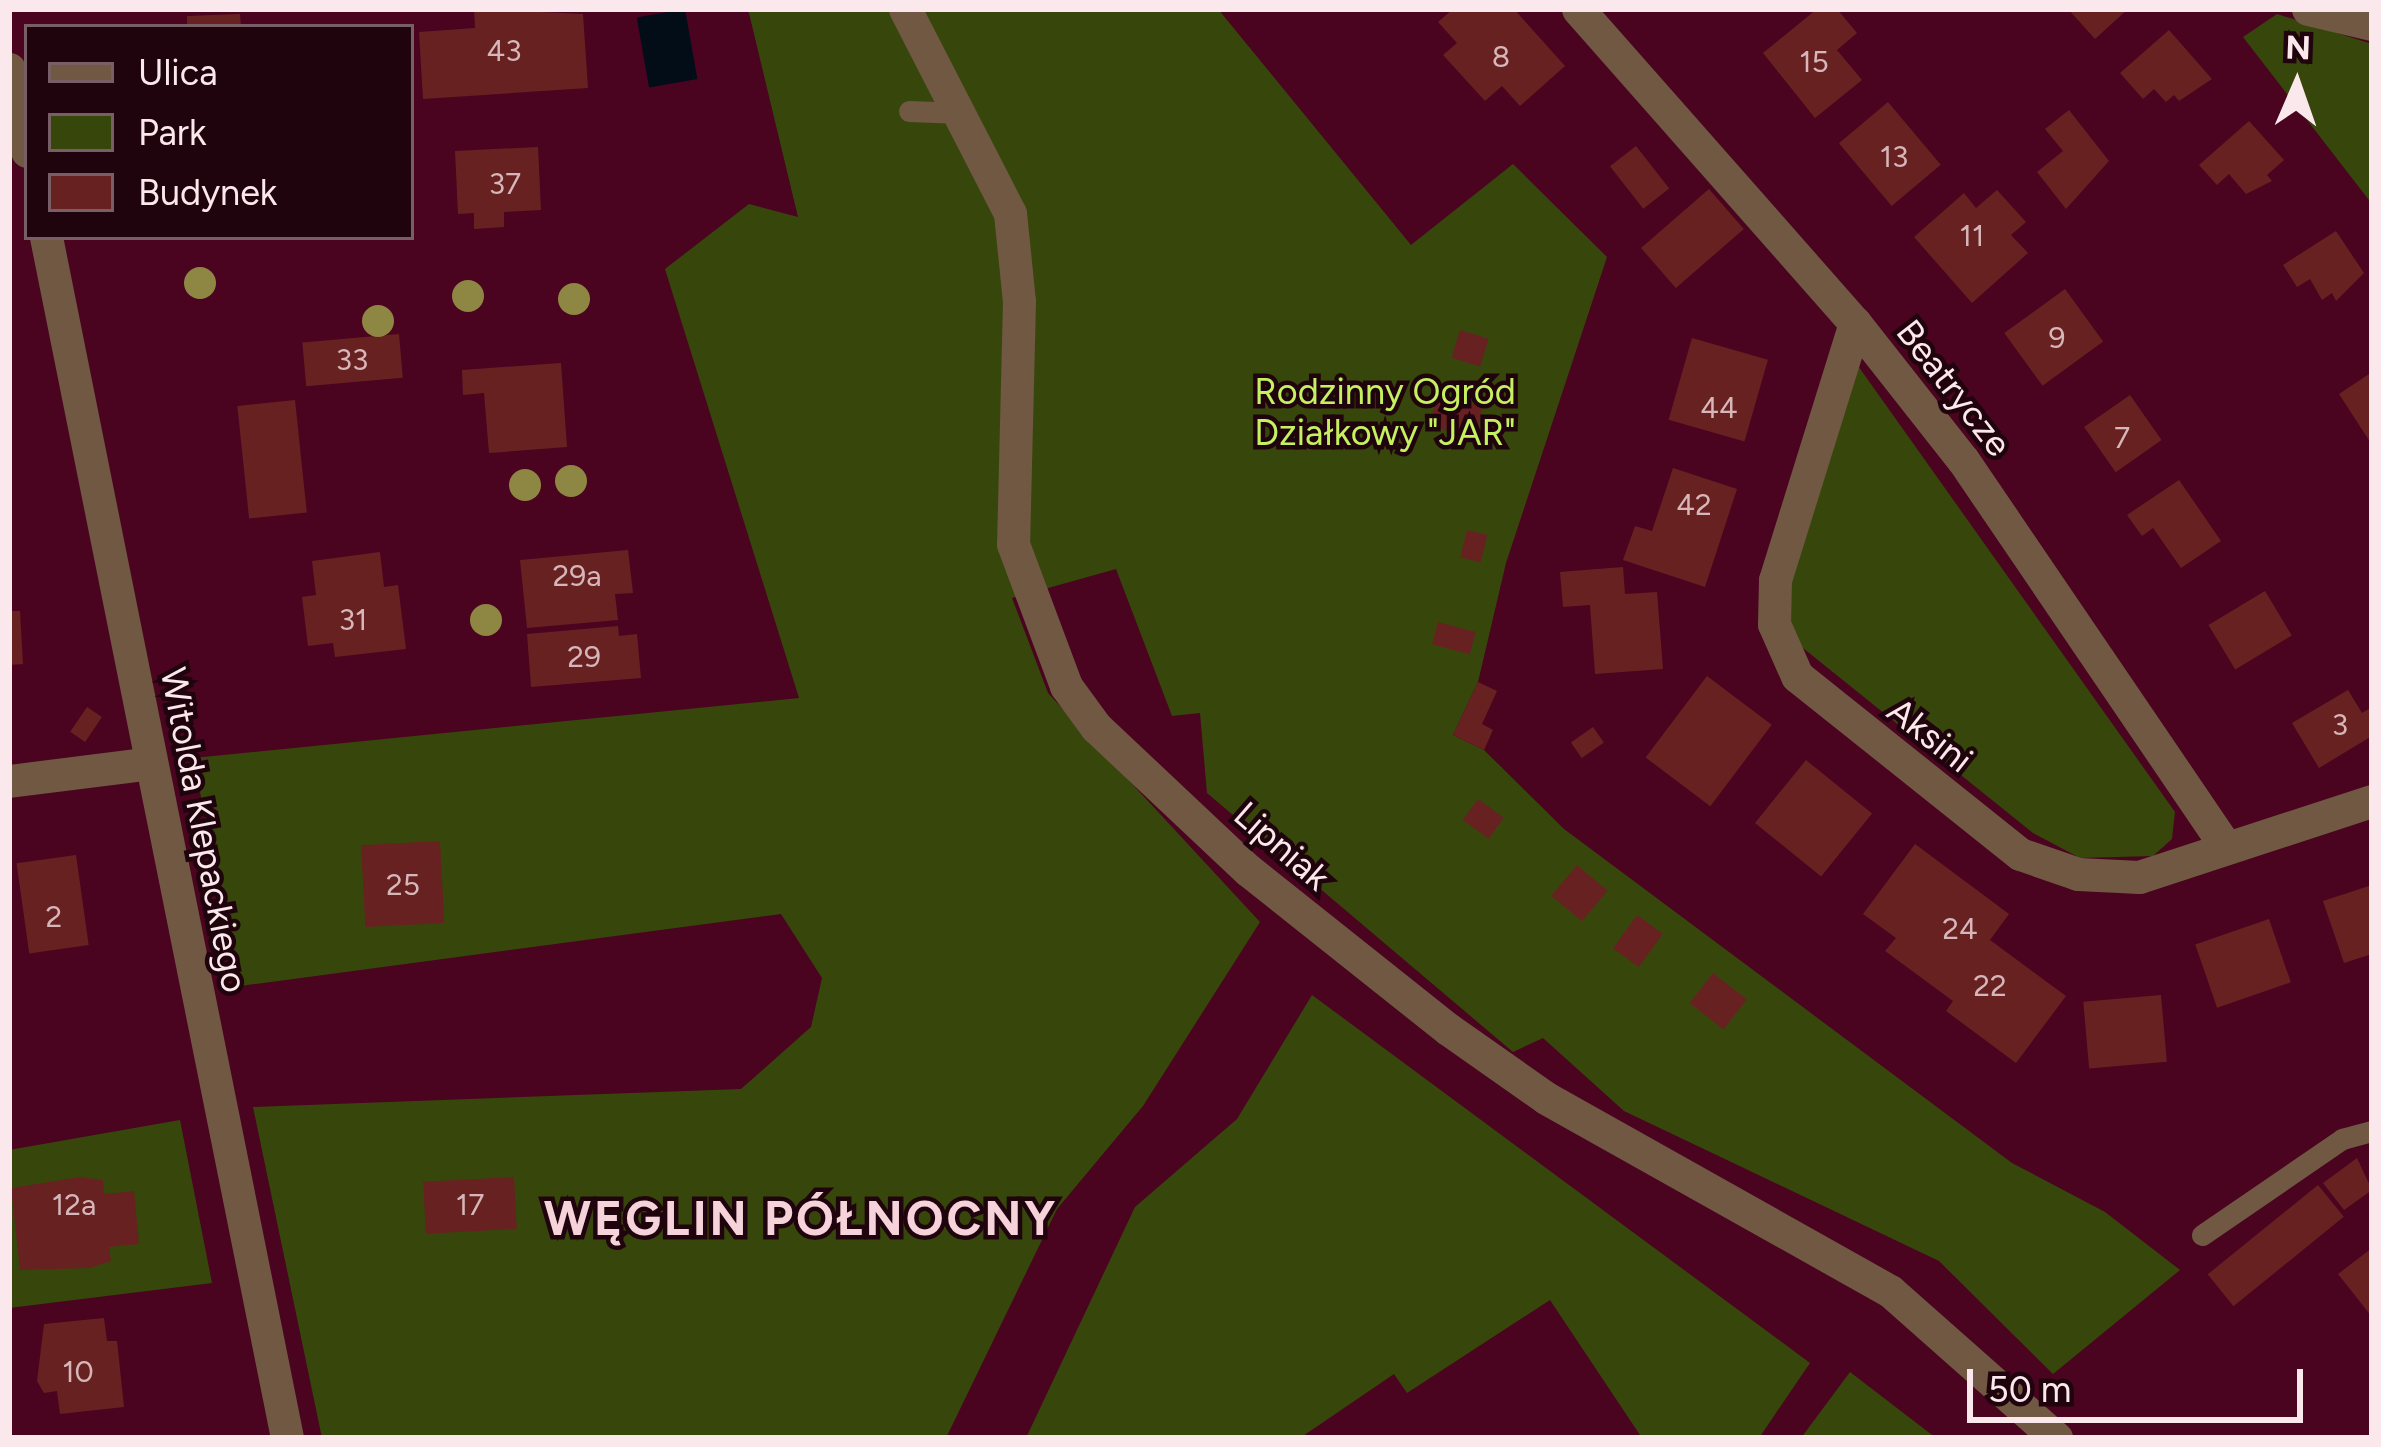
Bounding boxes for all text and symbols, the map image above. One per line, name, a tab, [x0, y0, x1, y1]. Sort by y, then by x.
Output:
legend	[24, 24, 414, 240]
north arrow	[2237, 24, 2357, 144]
text: N	[2285, 28, 2312, 67]
house number: 43	[487, 33, 521, 69]
house number: 8	[1492, 39, 1510, 75]
house number: 15	[1799, 44, 1829, 80]
text: Ulica	[138, 51, 218, 94]
text: Park	[138, 111, 206, 154]
house number: 13	[1880, 139, 1908, 175]
house number: 37	[489, 166, 521, 202]
text: Budynek	[138, 171, 277, 214]
house number: 11	[1960, 218, 1984, 254]
street label: Beatrycze	[1887, 311, 2021, 465]
house number: 9	[2049, 320, 2065, 356]
house number: 33	[336, 342, 368, 378]
park label: Rodzinny Ogród Działkowy "JAR"	[1254, 369, 1516, 454]
house number: 44	[1700, 390, 1738, 426]
house number: 7	[2114, 420, 2130, 456]
house number: 42	[1676, 487, 1712, 523]
house number: 29a	[552, 558, 602, 594]
house number: 31	[339, 602, 367, 638]
house number: 29	[567, 639, 601, 675]
street label: Witolda Klepackiego	[151, 664, 257, 996]
street label: Aksini	[1879, 689, 1981, 781]
house number: 3	[2332, 707, 2348, 743]
street label: Lipniak	[1225, 793, 1339, 899]
house number: 25	[386, 867, 420, 903]
house number: 2	[46, 899, 62, 935]
house number: 24	[1942, 911, 1978, 947]
house number: 22	[1973, 968, 2007, 1004]
house number: 12a	[52, 1187, 96, 1223]
house number: 17	[456, 1187, 484, 1223]
district label: WĘGLIN PÓŁNOCNY	[544, 1190, 1058, 1248]
scale bar	[1973, 1345, 2309, 1419]
house number: 10	[62, 1354, 94, 1390]
text: 50 m	[1988, 1368, 2071, 1411]

